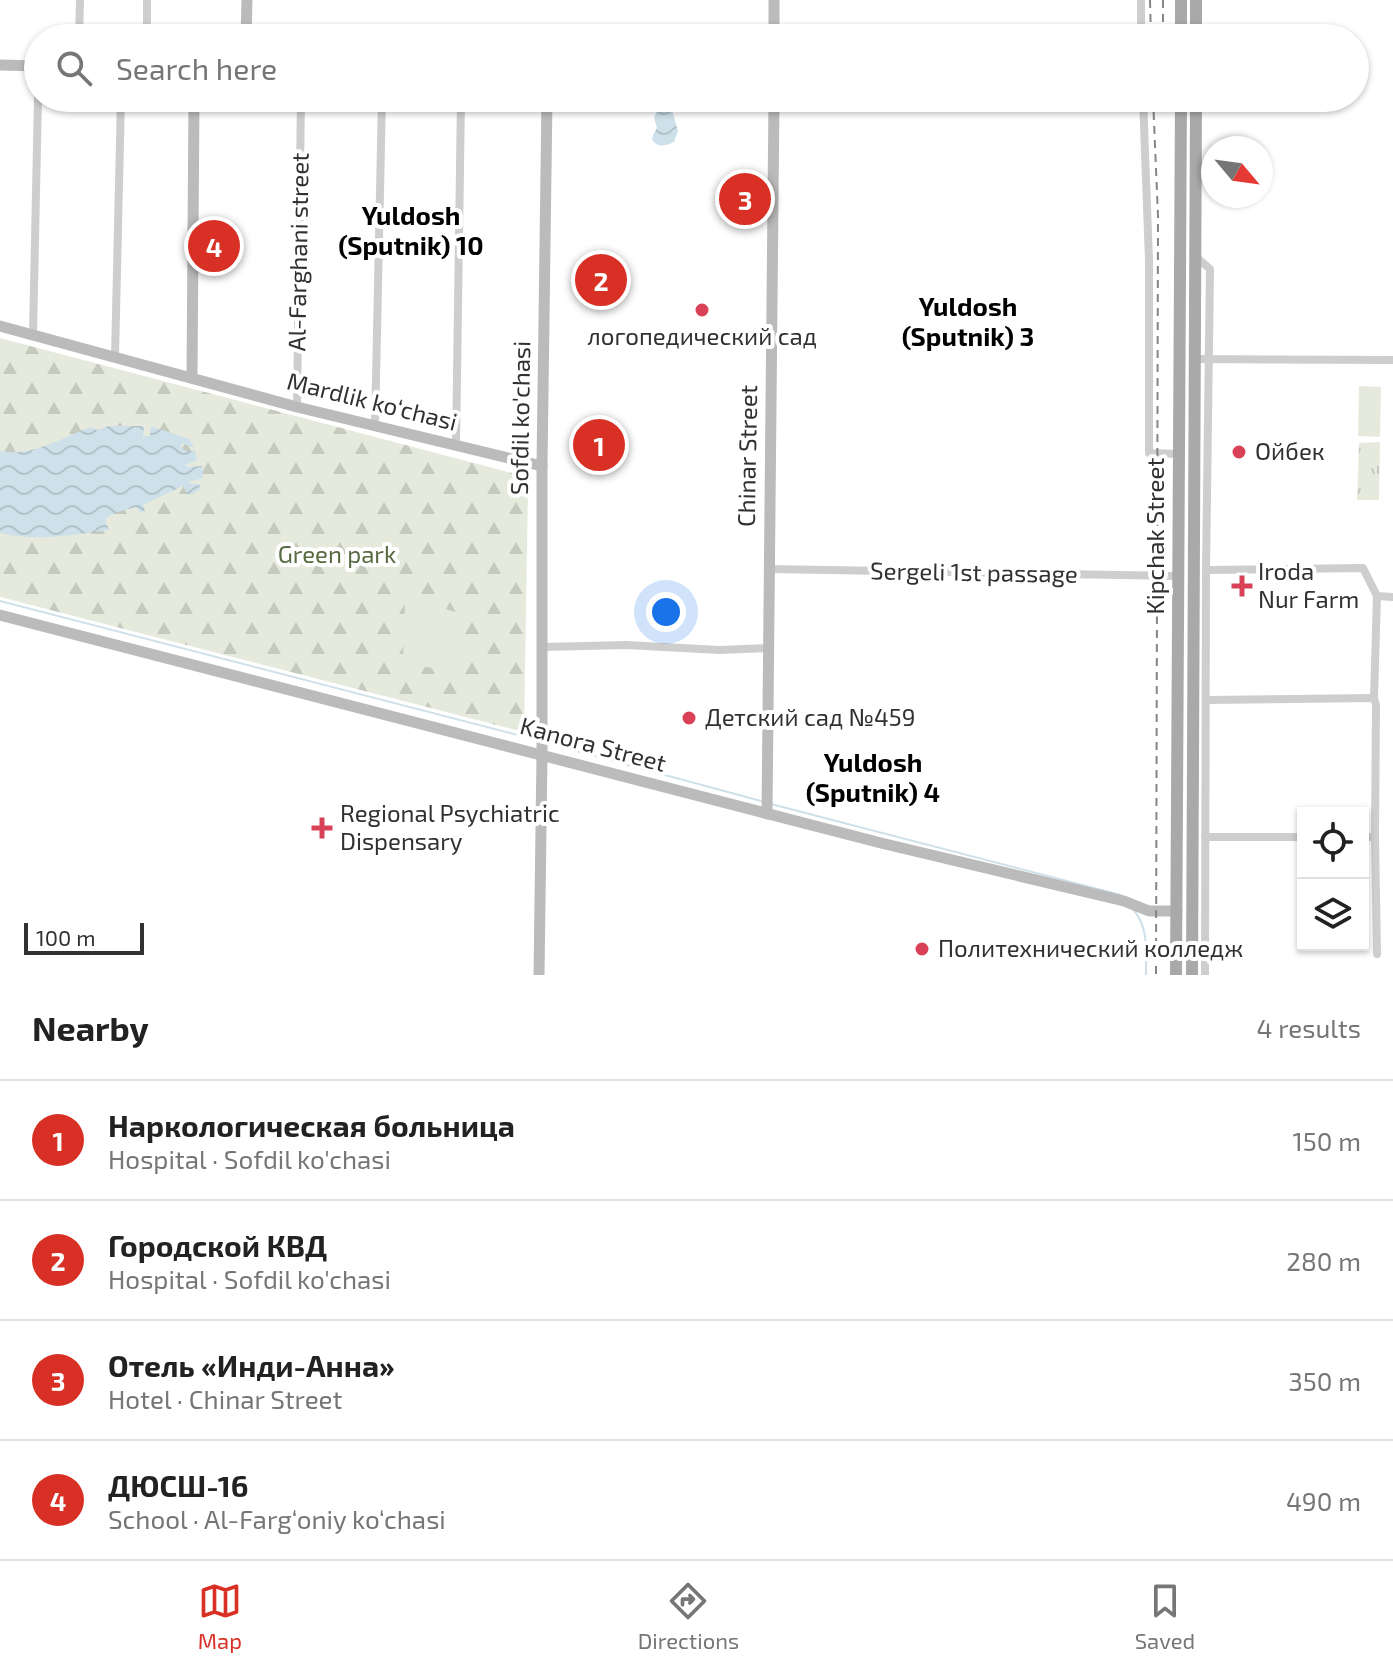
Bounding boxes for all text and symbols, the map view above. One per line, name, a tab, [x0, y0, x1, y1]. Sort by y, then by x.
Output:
search box	[24, 24, 1369, 112]
icon: search	[52, 46, 96, 90]
text: Search here	[116, 50, 277, 86]
north arrow	[1201, 136, 1273, 208]
street label: Al-Farghani street	[281, 152, 314, 352]
pin: 3	[719, 169, 771, 229]
district label: Yuldosh (Sputnik) 10	[338, 199, 484, 260]
pin: 4	[188, 216, 240, 276]
pin: 2	[575, 250, 627, 310]
district label: Yuldosh (Sputnik) 3	[902, 290, 1034, 351]
marker: логопедический сад	[693, 301, 711, 319]
place label: логопедический сад	[587, 321, 817, 350]
street label: Sofdil ko'chasi	[504, 341, 535, 495]
street label: Mardlik ko‘chasi	[284, 365, 460, 436]
street label: Chinar Street	[731, 385, 762, 527]
pin: 1	[573, 415, 625, 475]
place label: Ойбек	[1255, 436, 1325, 465]
marker: Ойбек	[1230, 443, 1248, 461]
street label: Kipchak Street	[1140, 458, 1169, 614]
park label: Green park	[278, 539, 396, 568]
street label: Sergeli 1st passage	[870, 555, 1078, 588]
place label: Iroda Nur Farm	[1258, 556, 1359, 613]
marker: Iroda Nur Farm	[1233, 577, 1251, 595]
your location	[646, 592, 686, 632]
place label: Детский сад №459	[705, 702, 915, 731]
marker: Детский сад №459	[680, 709, 698, 727]
street label: Kanora Street	[517, 710, 669, 777]
district label: Yuldosh (Sputnik) 4	[806, 746, 940, 807]
place label: Regional Psychiatric Dispensary	[340, 798, 560, 855]
map controls	[1297, 807, 1369, 951]
button: locate	[1297, 807, 1369, 879]
marker: Regional Psychiatric Dispensary	[311, 817, 333, 839]
button: layers	[1297, 879, 1369, 951]
scale bar	[24, 919, 144, 955]
text: 100 m	[36, 924, 95, 950]
place label: Политехнический колледж	[938, 933, 1243, 962]
marker: Политехнический колледж	[913, 940, 931, 958]
text: Nearby	[32, 1007, 149, 1048]
text: 4 results	[1256, 1012, 1361, 1043]
text: Наркологическая больница	[108, 1107, 515, 1143]
text: 1	[52, 1125, 64, 1156]
text: 150 m	[1292, 1125, 1361, 1156]
text: Hospital · Sofdil ko'chasi	[108, 1143, 391, 1174]
text: Городской КВД	[108, 1227, 327, 1263]
text: 2	[50, 1245, 66, 1276]
text: 280 m	[1286, 1245, 1361, 1276]
text: Hospital · Sofdil ko'chasi	[108, 1263, 391, 1294]
text: Отель «Инди-Анна»	[108, 1347, 395, 1383]
text: 3	[51, 1365, 65, 1396]
text: 350 m	[1288, 1365, 1361, 1396]
text: Hotel · Chinar Street	[108, 1383, 342, 1414]
text: ДЮСШ-16	[108, 1467, 248, 1503]
text: 4	[50, 1485, 66, 1516]
text: 490 m	[1286, 1485, 1361, 1516]
text: School · Al-Farg‘oniy ko‘chasi	[108, 1503, 446, 1534]
tab: Map	[198, 1579, 242, 1653]
tab: Directions	[638, 1579, 739, 1653]
tab: Saved	[1135, 1579, 1195, 1653]

